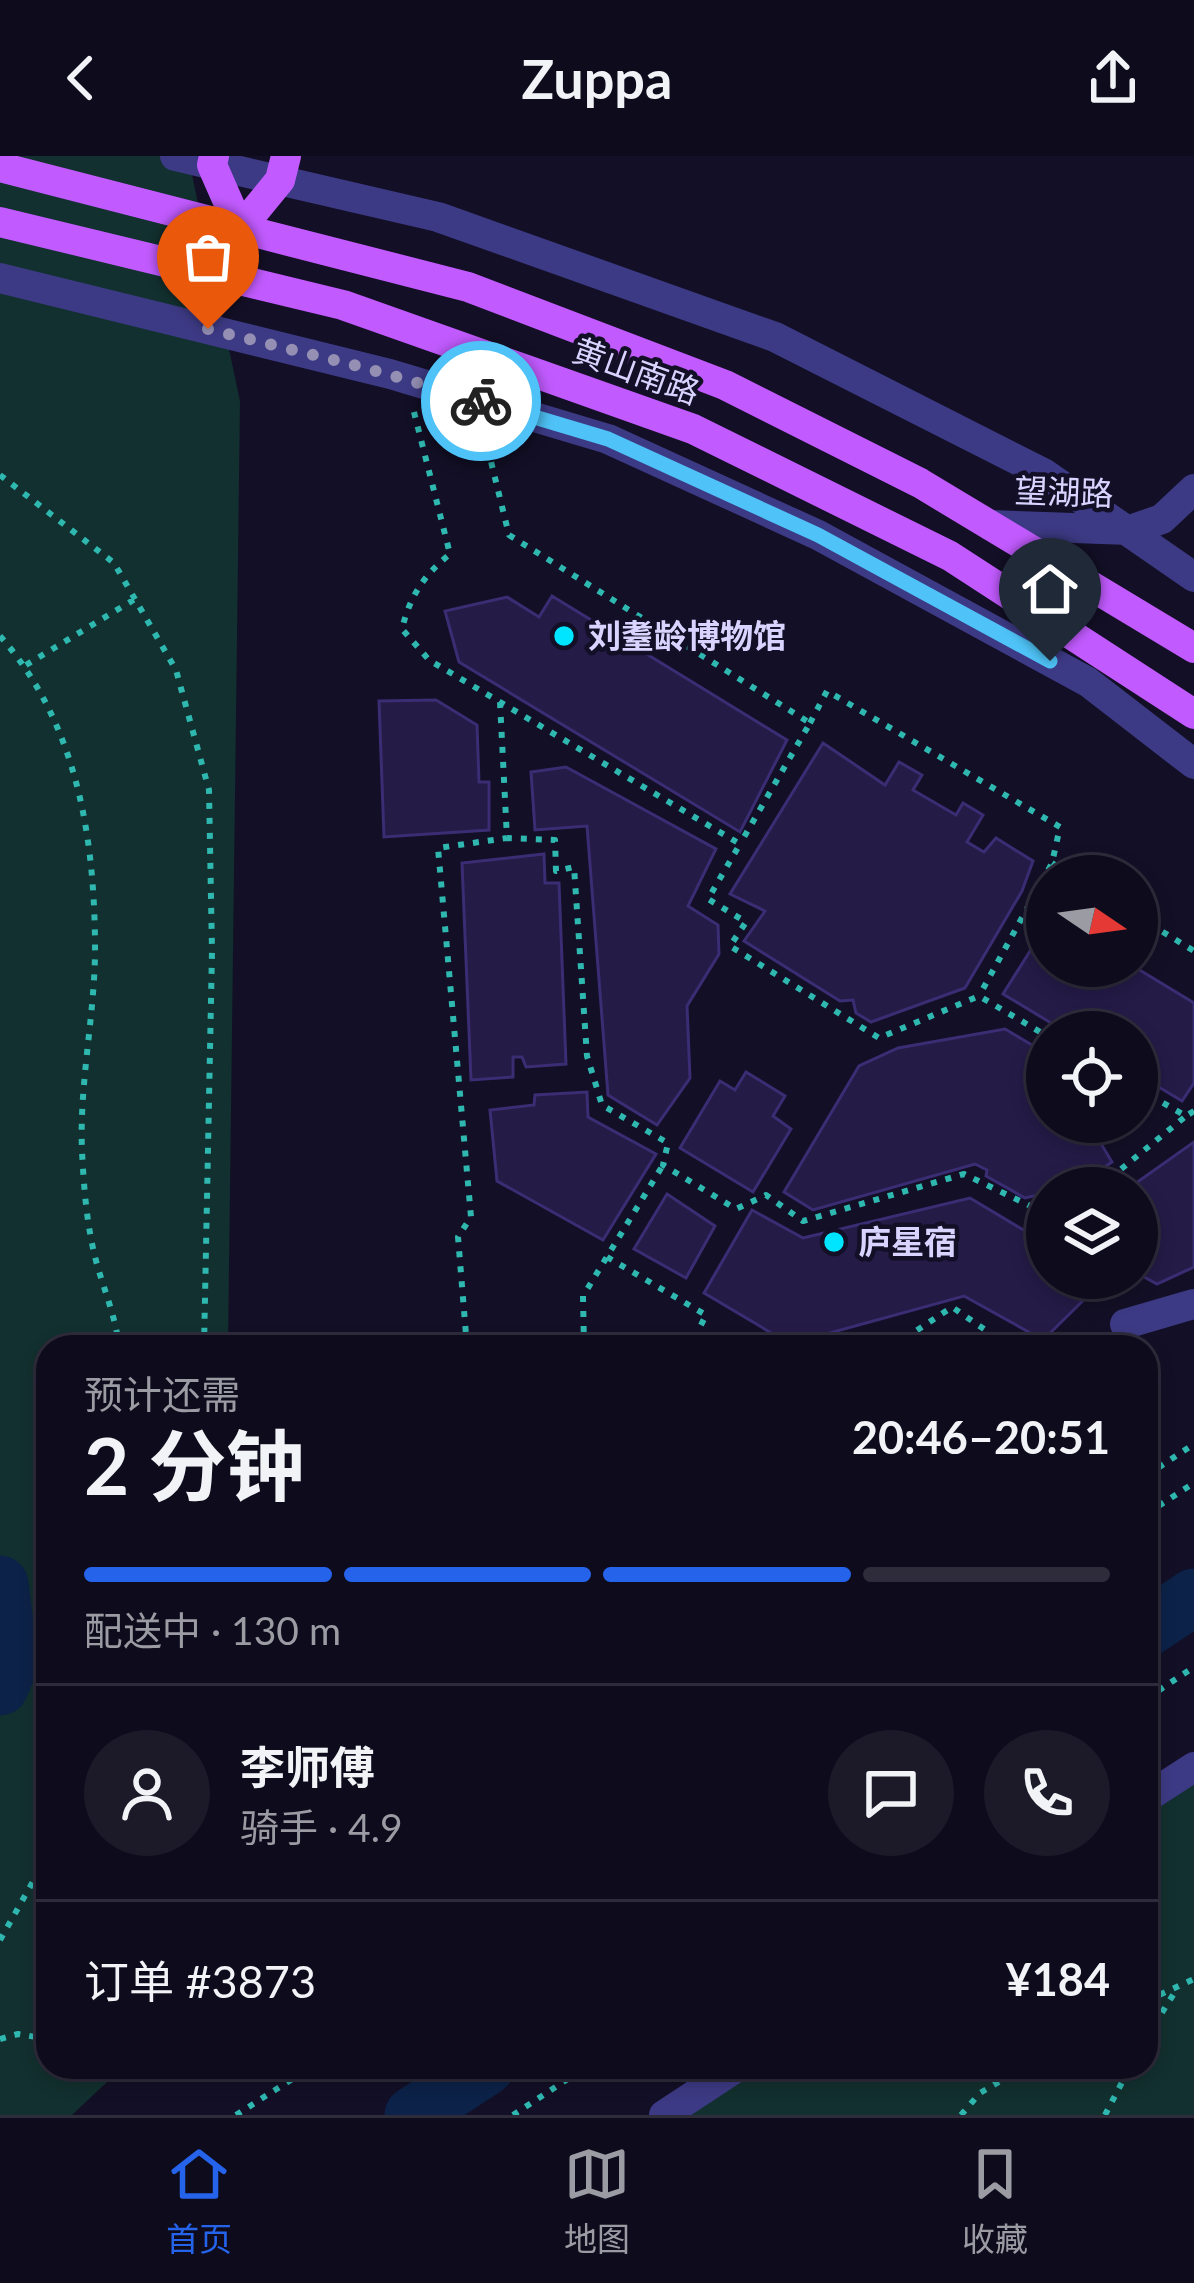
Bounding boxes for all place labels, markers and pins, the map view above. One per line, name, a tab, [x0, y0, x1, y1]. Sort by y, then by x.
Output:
pin	[157, 206, 259, 329]
pin	[999, 538, 1101, 661]
place label: 刘耋龄博物馆	[588, 615, 786, 655]
marker: 刘耋龄博物馆	[551, 623, 577, 649]
place label: 庐星宿	[858, 1221, 957, 1261]
marker: 庐星宿	[821, 1229, 847, 1255]

